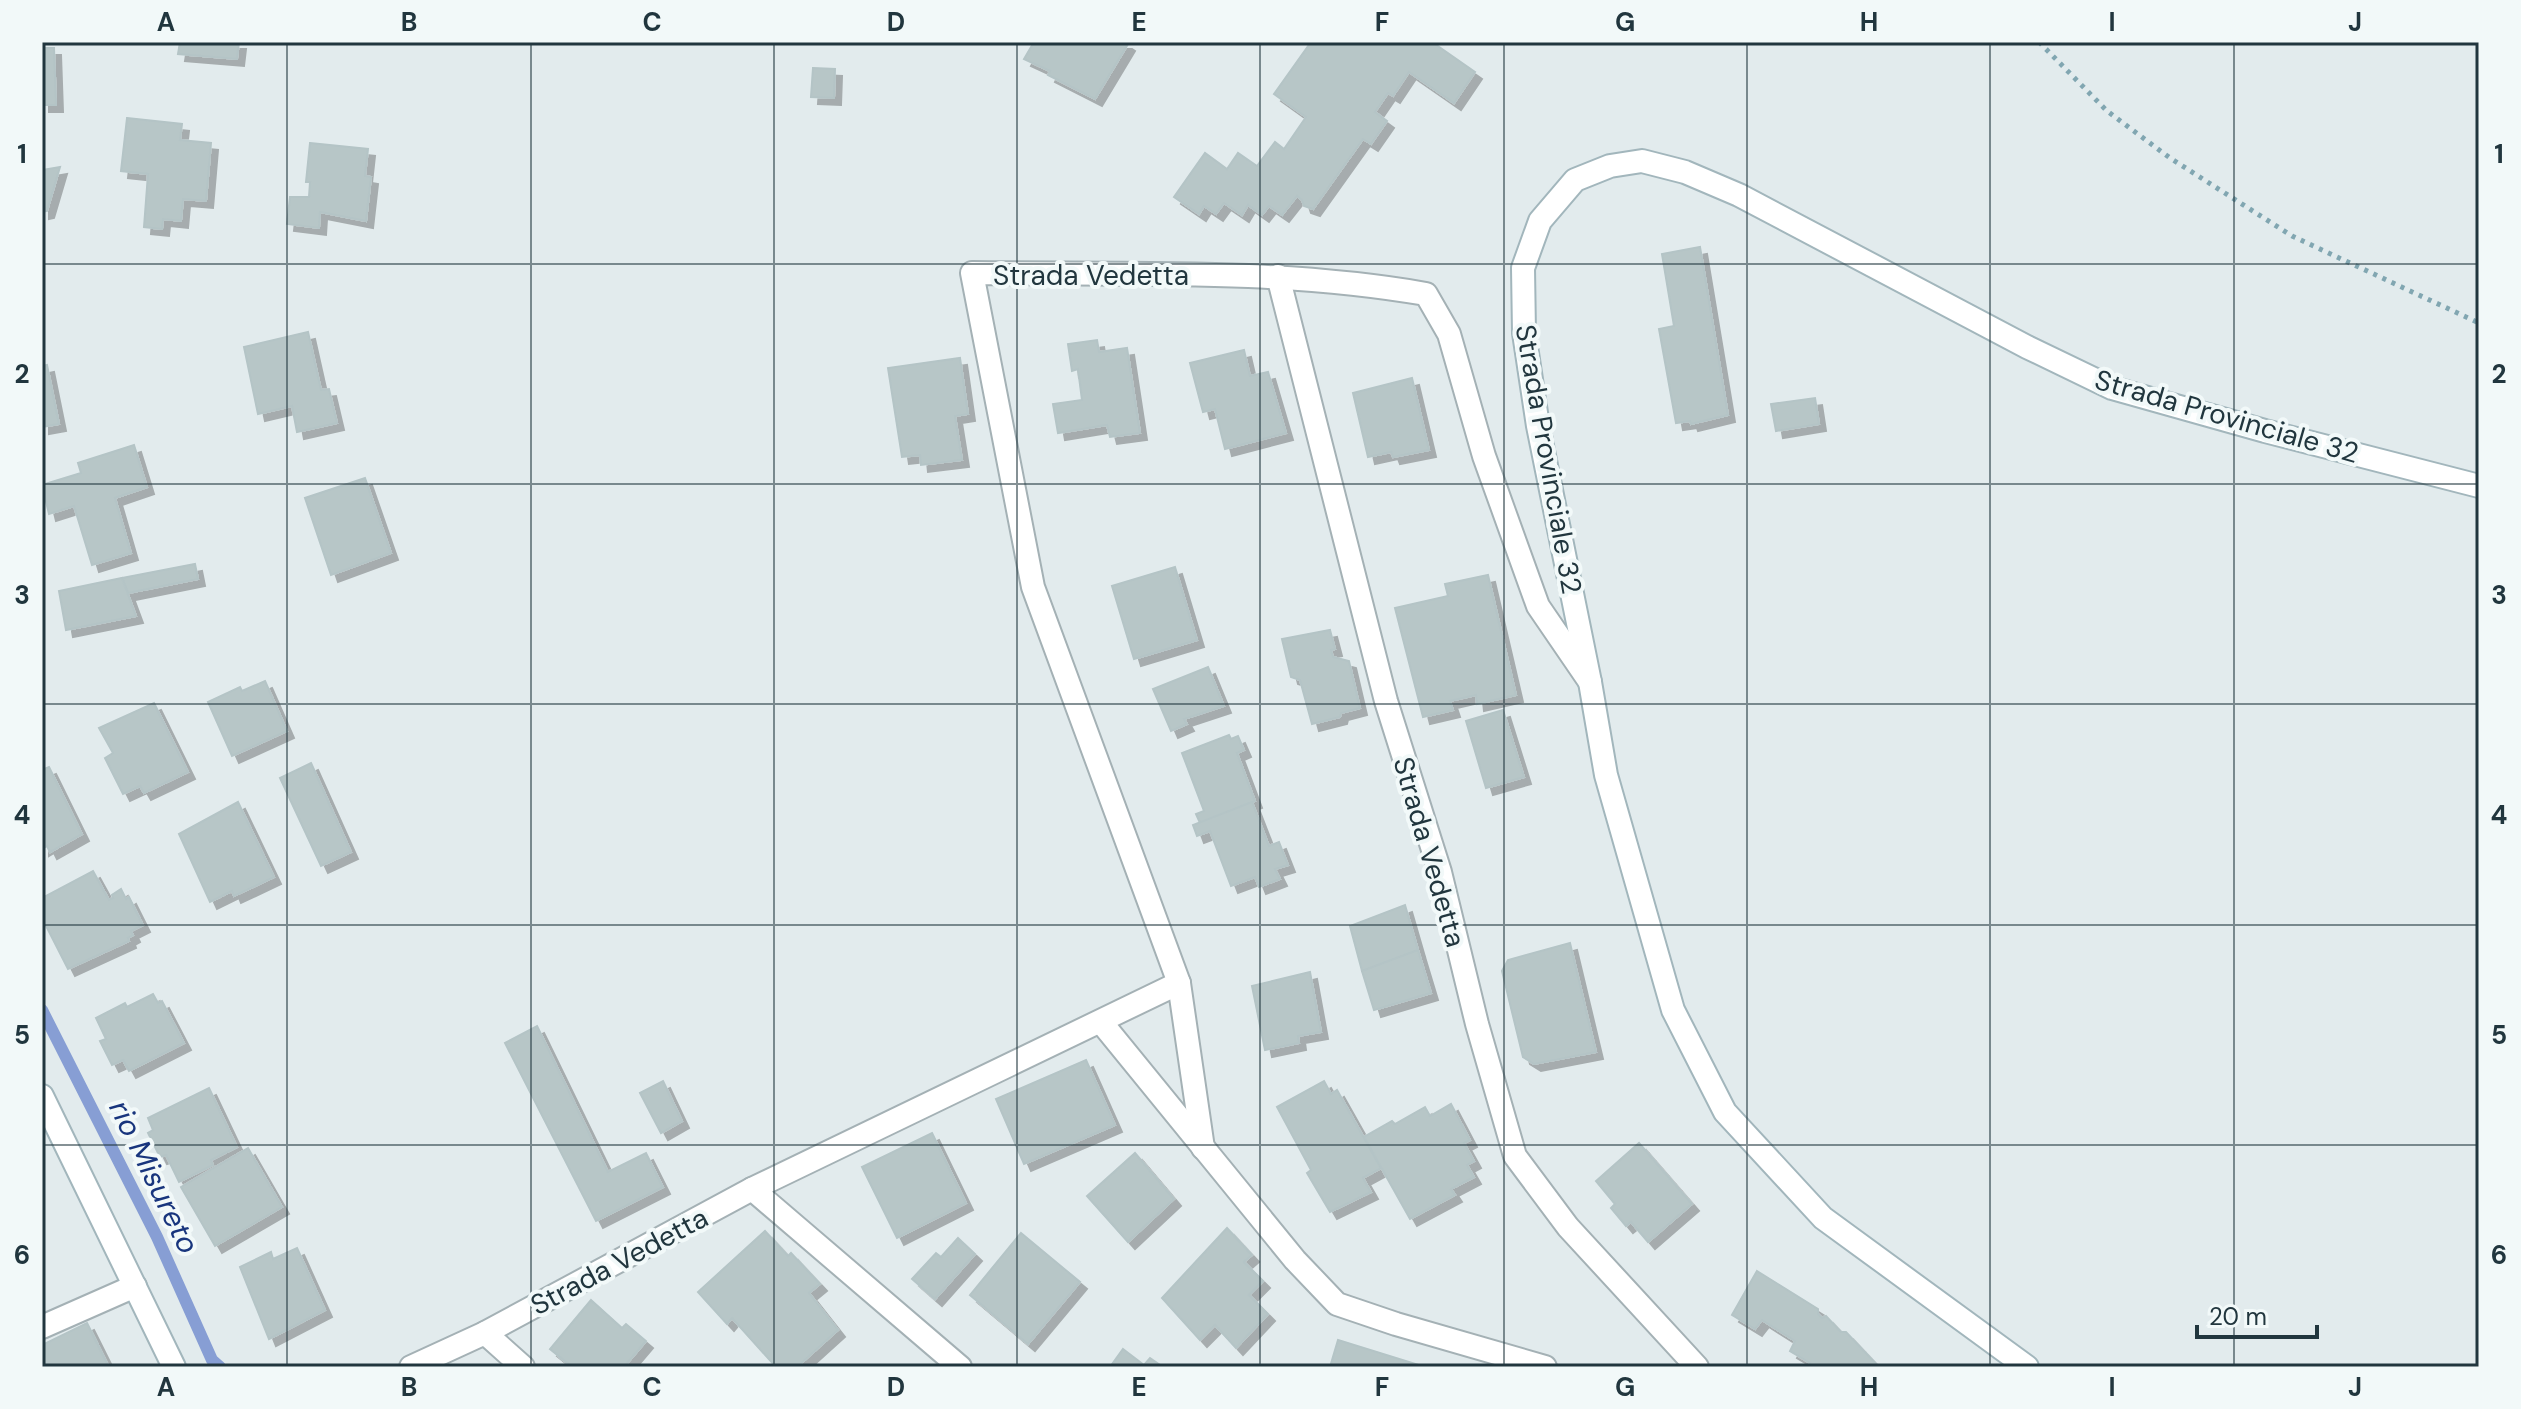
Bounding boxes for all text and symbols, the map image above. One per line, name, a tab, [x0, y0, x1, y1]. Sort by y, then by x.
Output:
text: A	[157, 5, 175, 39]
text: B	[401, 5, 417, 39]
text: C	[642, 5, 662, 39]
text: D	[887, 5, 905, 39]
text: E	[1131, 5, 1147, 39]
text: F	[1375, 5, 1389, 39]
text: G	[1615, 5, 1635, 39]
text: H	[1860, 5, 1878, 39]
text: I	[2108, 5, 2116, 39]
text: J	[2348, 5, 2362, 39]
text: 1	[17, 137, 27, 171]
text: 1	[2494, 137, 2504, 171]
street label: Strada Vedetta	[993, 257, 1189, 294]
street label: Strada Provinciale 32	[1507, 322, 1590, 597]
text: 2	[14, 357, 30, 391]
text: 2	[2491, 357, 2507, 391]
street label: Strada Provinciale 32	[2091, 361, 2363, 472]
text: 3	[14, 578, 30, 612]
text: 3	[2491, 578, 2507, 612]
street label: Strada Vedetta	[1385, 753, 1474, 951]
text: 4	[14, 798, 30, 832]
text: 4	[2491, 798, 2507, 832]
text: 5	[14, 1018, 30, 1052]
text: 5	[2491, 1018, 2507, 1052]
water label: rio Misureto	[100, 1093, 208, 1260]
street label: Strada Vedetta	[524, 1199, 714, 1324]
text: 6	[14, 1238, 30, 1272]
text: 6	[2491, 1238, 2507, 1272]
scale bar	[2197, 1289, 2317, 1339]
text: 20 m	[2209, 1301, 2267, 1332]
text: A	[157, 1370, 175, 1404]
text: B	[401, 1370, 417, 1404]
text: C	[642, 1370, 662, 1404]
text: D	[887, 1370, 905, 1404]
text: E	[1131, 1370, 1147, 1404]
text: F	[1375, 1370, 1389, 1404]
text: G	[1615, 1370, 1635, 1404]
text: H	[1860, 1370, 1878, 1404]
text: I	[2108, 1370, 2116, 1404]
text: J	[2348, 1370, 2362, 1404]

